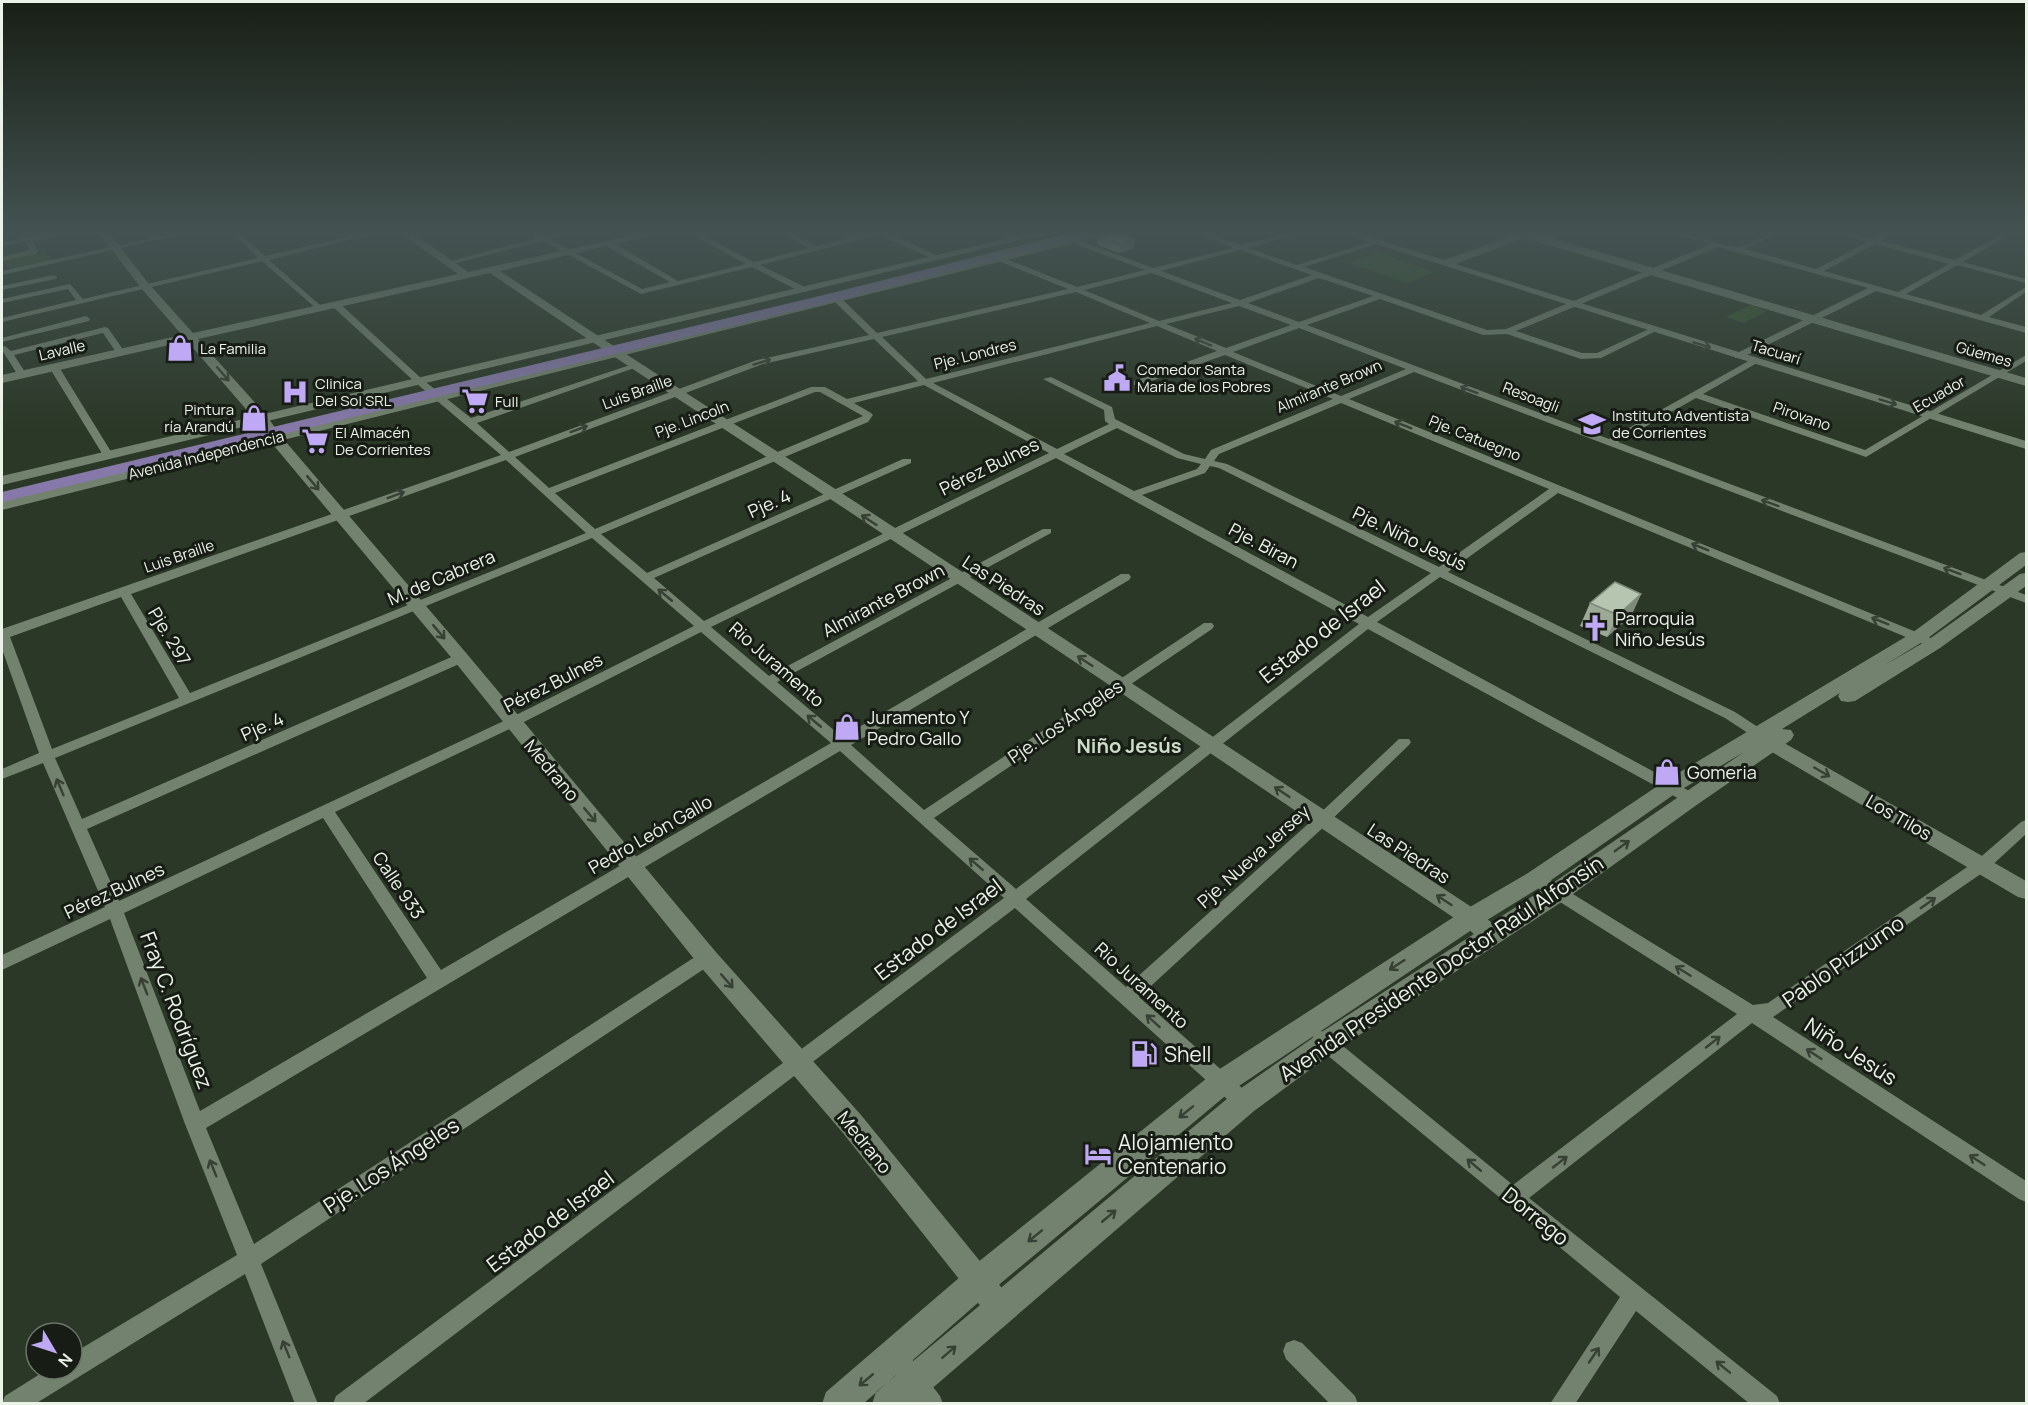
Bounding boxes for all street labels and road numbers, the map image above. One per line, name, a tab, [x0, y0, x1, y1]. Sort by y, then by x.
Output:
street label: Lavalle	[37, 334, 87, 366]
street label: Pje. Londres	[932, 334, 1019, 374]
street label: Tacuarí	[1749, 335, 1804, 370]
street label: Güemes	[1954, 336, 2015, 372]
street label: Almirante Brown	[1273, 354, 1385, 418]
street label: Luis Braille	[599, 370, 675, 414]
street label: Ecuador	[1909, 370, 1970, 417]
street label: Resoagli	[1500, 377, 1562, 417]
street label: Pje. Lincoln	[652, 395, 732, 443]
street label: Pirovano	[1770, 396, 1834, 436]
street label: Pje. Catuegno	[1426, 410, 1524, 466]
street label: Avenida Independencia	[126, 425, 286, 485]
street label: Pérez Bulnes	[935, 432, 1043, 500]
street label: Pje. 4	[744, 483, 794, 523]
street label: Pje. Niño Jesús	[1349, 500, 1471, 576]
street label: Pje. Biran	[1225, 517, 1303, 573]
street label: Luis Braille	[141, 534, 217, 578]
street label: M. de Cabrera	[384, 544, 498, 610]
street label: Las Piedras	[958, 549, 1050, 621]
street label: Almirante Brown	[818, 558, 948, 642]
street label: Estado de Israel	[1253, 573, 1391, 689]
street label: Pje. 297	[143, 602, 197, 670]
street label: Rio Juramento	[724, 616, 830, 712]
street label: Pérez Bulnes	[499, 647, 607, 717]
street label: Pje. Los Ángeles	[1003, 674, 1127, 768]
street label: Pje. 4	[237, 706, 287, 746]
street label: Medrano	[519, 734, 585, 806]
street label: Pedro León Gallo	[584, 789, 716, 879]
street label: Los Tilos	[1862, 789, 1936, 845]
street label: Pje. Nueva Jersey	[1192, 799, 1315, 913]
street label: Las Piedras	[1363, 817, 1455, 889]
street label: Calle 933	[368, 847, 430, 923]
street label: Avenida Presidente Doctor Raúl Alfonsín	[1273, 849, 1609, 1087]
street label: Pérez Bulnes	[60, 856, 168, 924]
street label: Estado de Israel	[868, 872, 1008, 986]
street label: Pablo Pizzurno	[1777, 909, 1909, 1013]
street label: Fray C. Rodríguez	[134, 927, 220, 1093]
street label: Rio Juramento	[1090, 936, 1194, 1034]
street label: Niño Jesús	[1799, 1011, 1903, 1091]
street label: Medrano	[832, 1106, 898, 1178]
street label: Pje. Los Ángeles	[318, 1111, 464, 1219]
street label: Estado de Israel	[480, 1164, 620, 1278]
street label: Dorrego	[1497, 1180, 1575, 1252]

